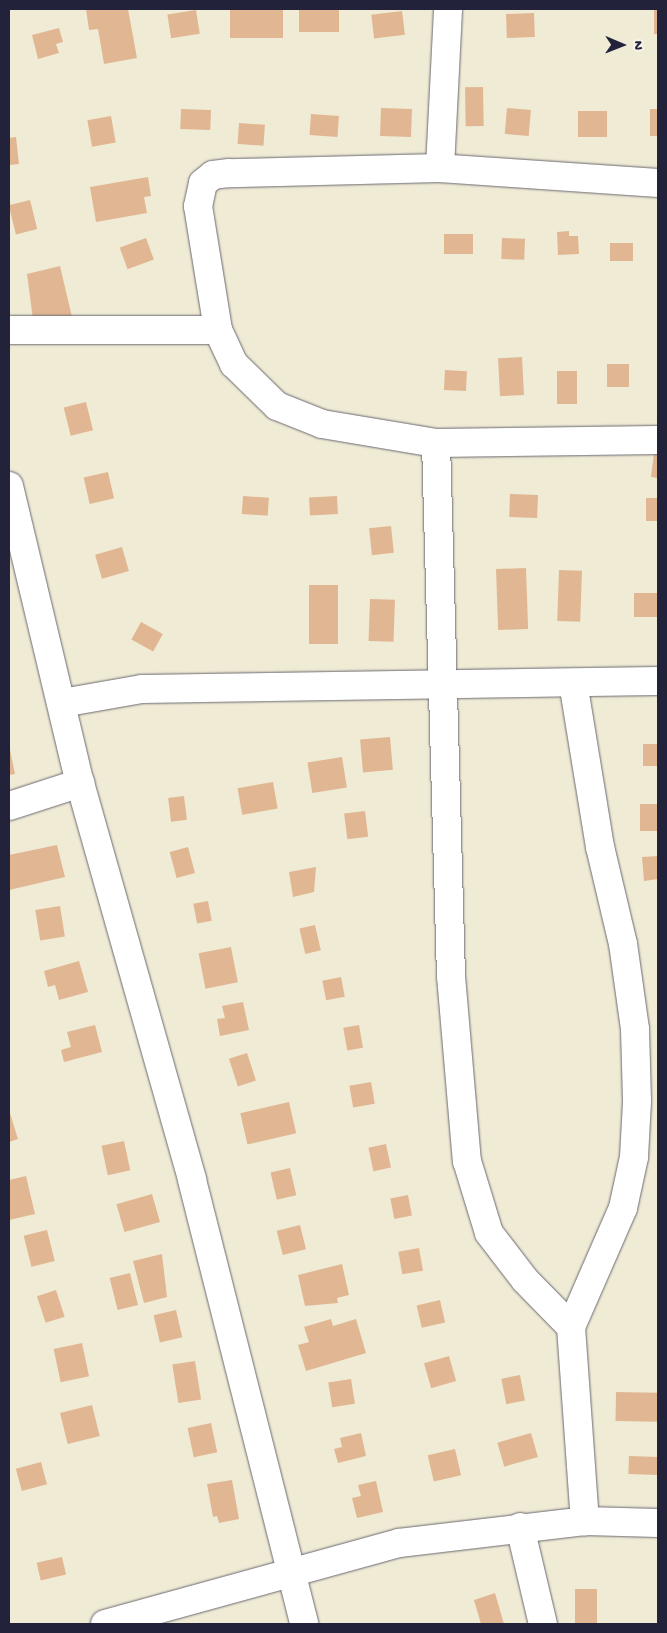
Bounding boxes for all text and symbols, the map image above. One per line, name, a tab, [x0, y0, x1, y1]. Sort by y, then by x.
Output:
north arrow	[597, 20, 647, 70]
text: N	[629, 41, 646, 50]

